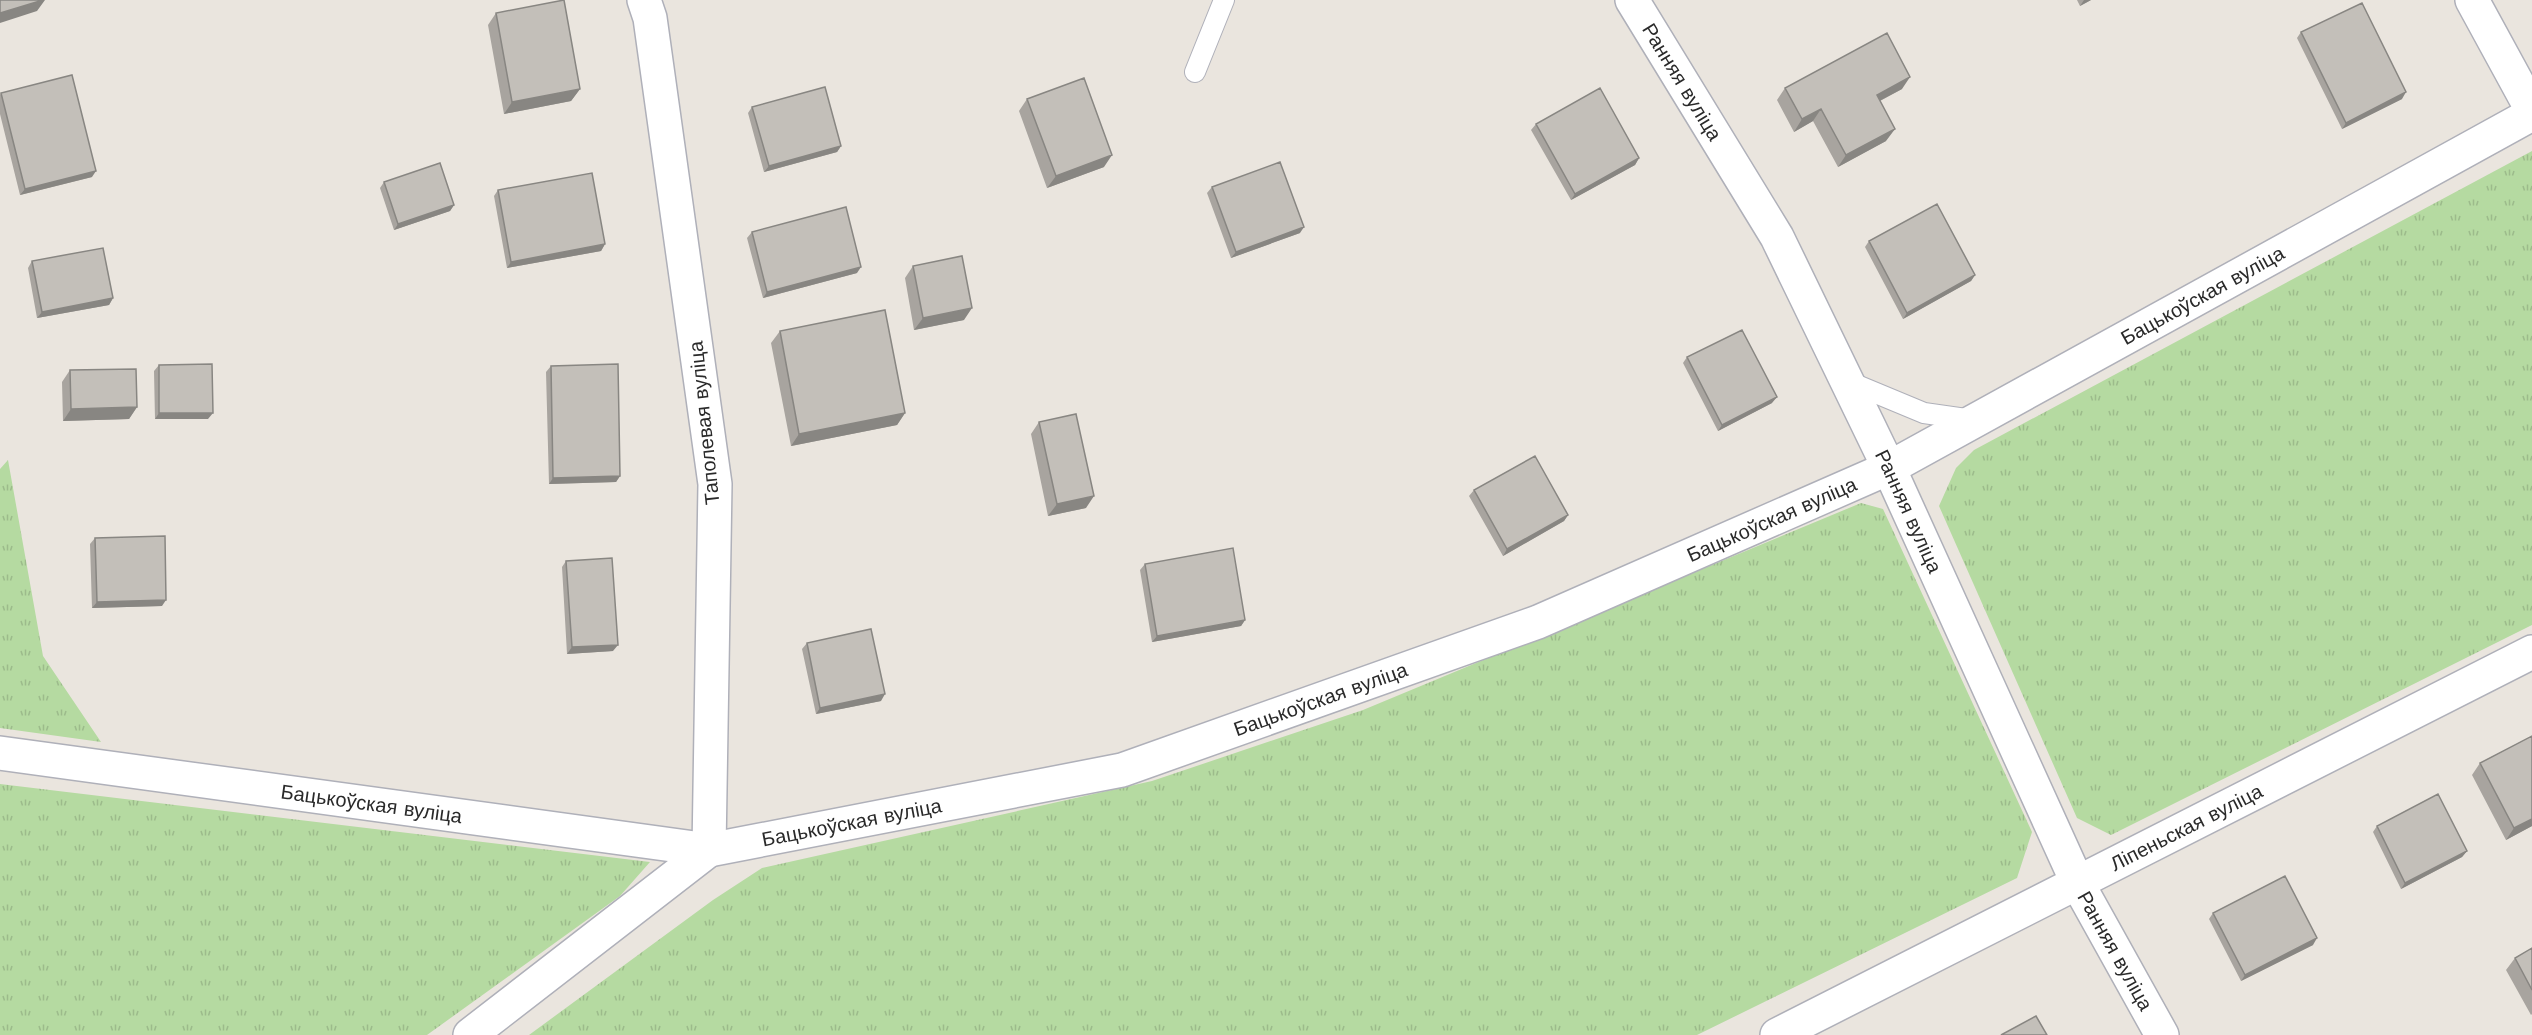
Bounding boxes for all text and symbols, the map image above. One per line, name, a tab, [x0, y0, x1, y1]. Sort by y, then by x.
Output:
street label: Ранняя вуліца	[1637, 19, 1727, 146]
street label: Бацькоўская вуліца	[2117, 240, 2289, 350]
street label: Таполевая вуліца	[683, 339, 725, 506]
street label: Ранняя вуліца	[1870, 446, 1947, 577]
street label: Бацькоўская вуліца	[1683, 471, 1861, 567]
street label: Бацькоўская вуліца	[1230, 657, 1411, 741]
street label: Ліпеньская вуліца	[2106, 778, 2267, 876]
street label: Бацькоўская вуліца	[279, 780, 465, 828]
street label: Бацькоўская вуліца	[760, 793, 945, 852]
street label: Ранняя вуліца	[2072, 887, 2158, 1016]

